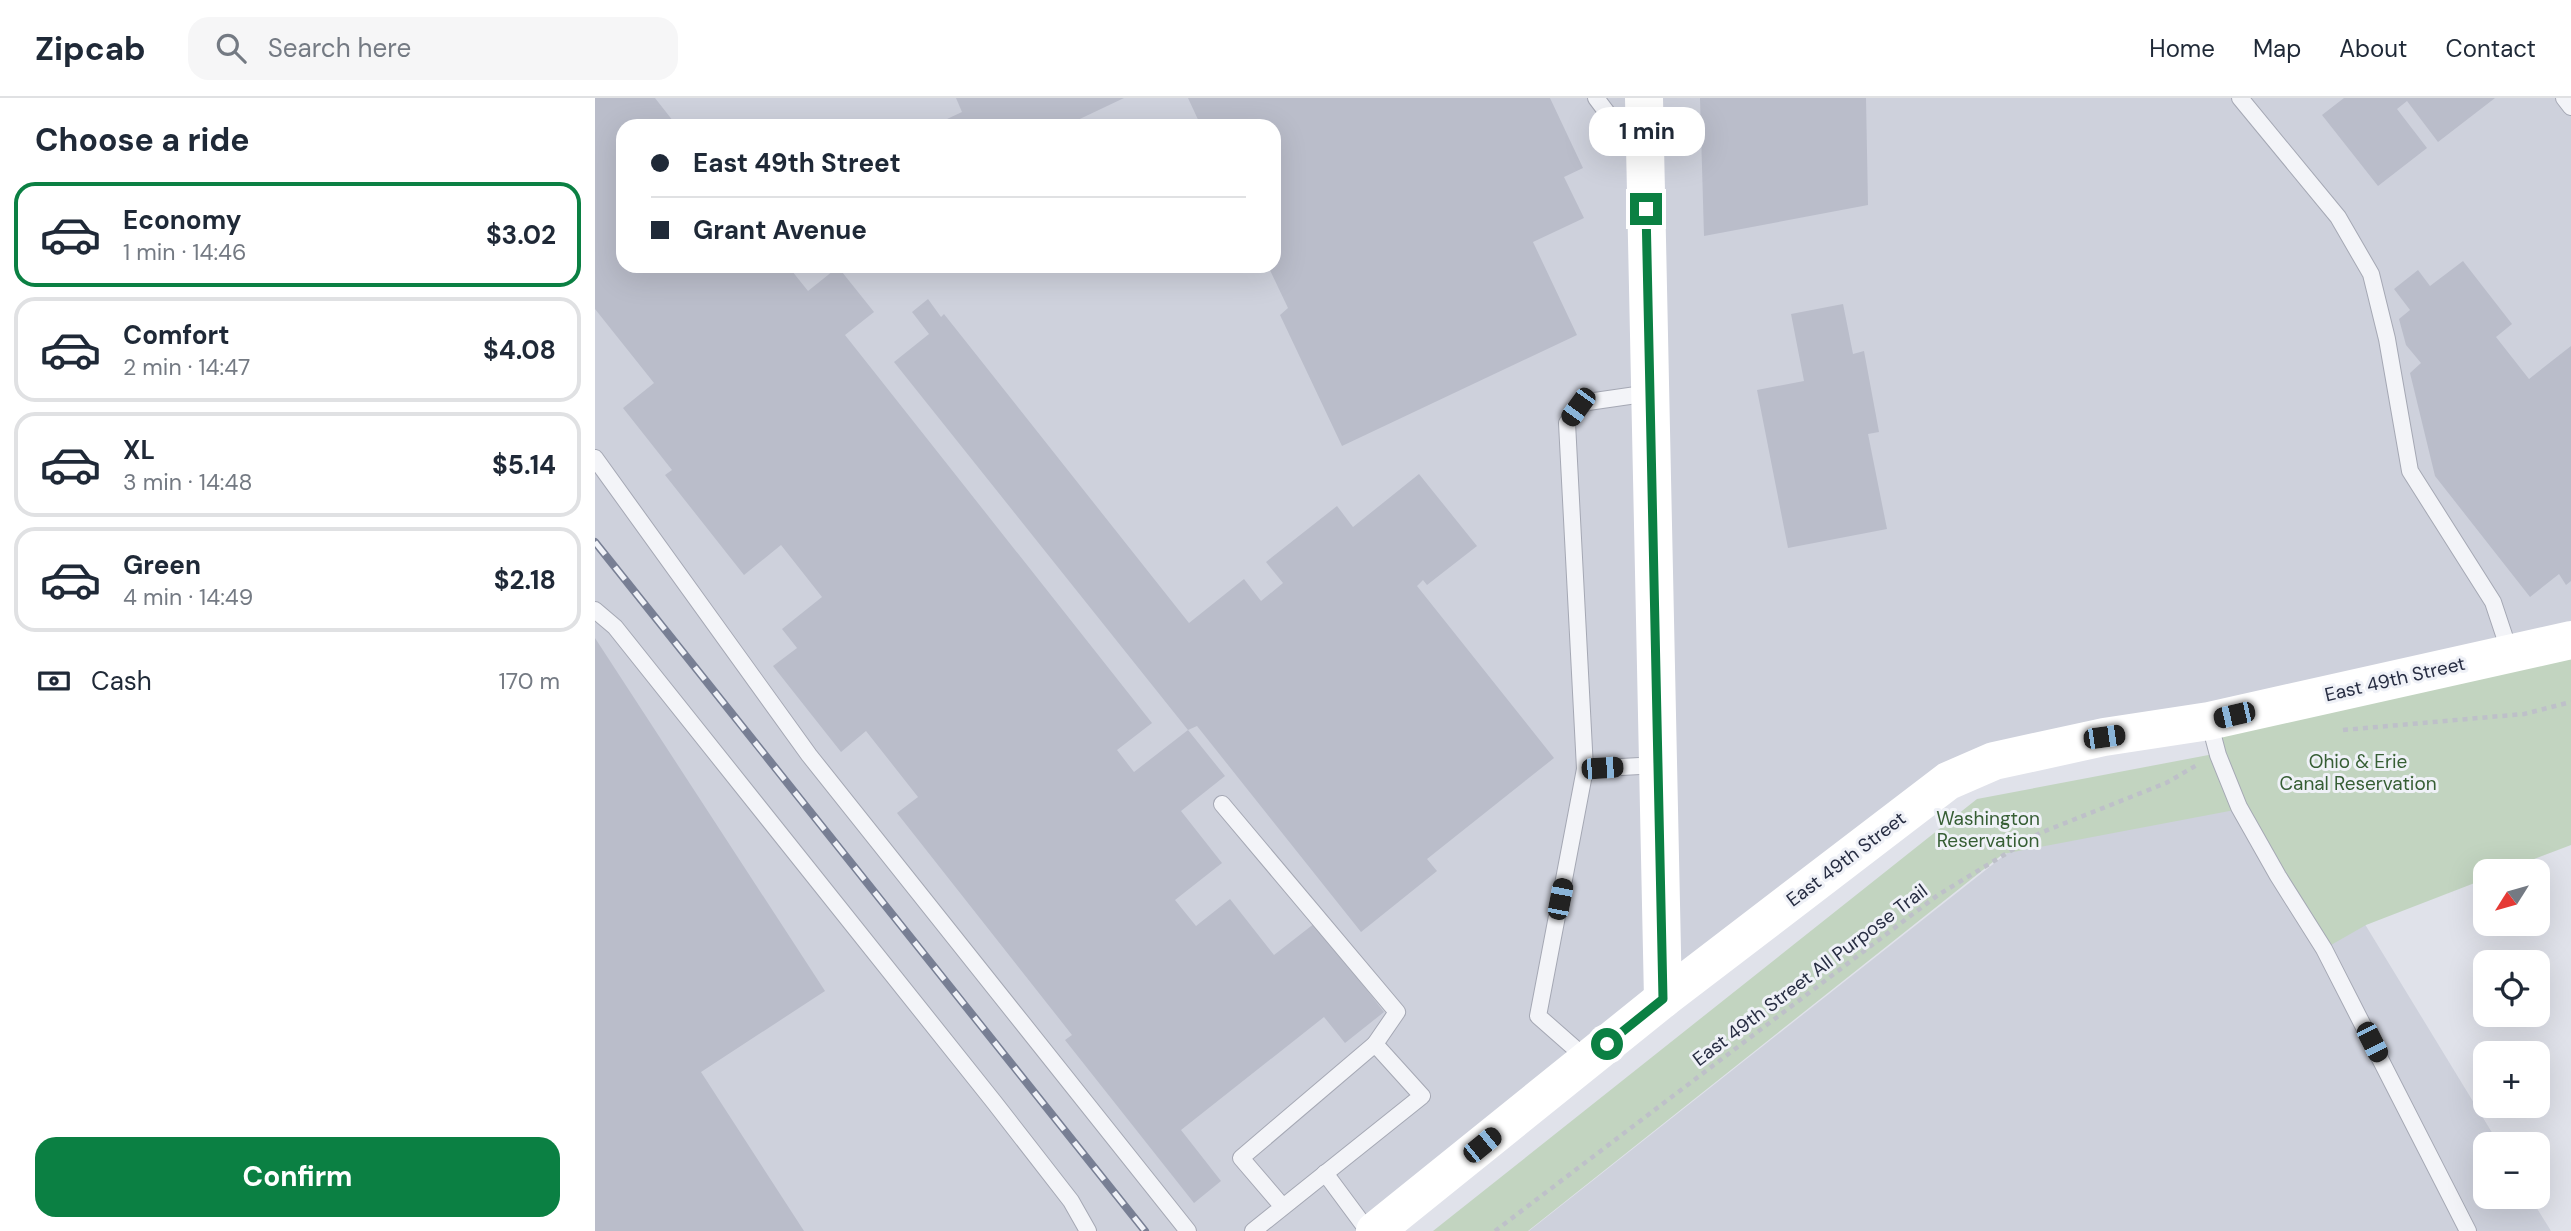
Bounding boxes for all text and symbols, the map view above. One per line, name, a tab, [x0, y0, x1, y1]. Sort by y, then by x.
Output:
search box	[188, 17, 678, 80]
text: Zipcab	[35, 27, 146, 70]
icon: search	[212, 29, 250, 67]
text: Search here	[268, 31, 411, 65]
text: Home	[2149, 33, 2215, 64]
text: Map	[2253, 33, 2301, 64]
text: About	[2339, 33, 2408, 64]
text: Contact	[2446, 33, 2536, 64]
callout: 1 min	[1588, 108, 1704, 156]
text: 1 min	[1619, 116, 1675, 146]
text: Choose a ride	[35, 119, 250, 161]
text: East 49th Street	[693, 146, 901, 180]
route end	[1630, 193, 1662, 225]
icon: car	[39, 203, 102, 266]
text: Economy	[123, 203, 241, 237]
text: Grant Avenue	[693, 213, 867, 247]
text: $3.02	[486, 218, 556, 252]
text: 1 min · 14:46	[123, 237, 247, 267]
icon: car	[39, 318, 102, 381]
text: Comfort	[123, 318, 229, 352]
text: $4.08	[483, 333, 556, 367]
text: 2 min · 14:47	[123, 352, 250, 382]
car	[1558, 384, 1599, 430]
icon: car	[39, 433, 102, 496]
text: XL	[123, 433, 155, 467]
text: $5.14	[492, 448, 556, 482]
text: 3 min · 14:48	[123, 467, 252, 497]
icon: car	[39, 548, 102, 611]
text: Green	[123, 548, 201, 582]
text: $2.18	[494, 563, 556, 597]
text: 4 min · 14:49	[123, 582, 253, 612]
street label: East 49th Street	[2322, 651, 2468, 707]
icon: cash	[35, 662, 73, 700]
text: Cash	[91, 664, 152, 698]
text: 170 m	[499, 666, 560, 696]
car	[2212, 700, 2257, 730]
car	[2082, 724, 2127, 750]
park label: Ohio & Erie Canal Reservation	[2279, 749, 2437, 796]
car	[1581, 756, 1624, 780]
street label: East 49th Street	[1781, 806, 1911, 912]
park label: Washington Reservation	[1936, 806, 2040, 853]
north arrow	[2473, 859, 2550, 936]
map controls	[2473, 859, 2550, 1209]
car	[1546, 876, 1575, 922]
street label: East 49th Street All Purpose Trail	[1688, 878, 1932, 1072]
button: locate	[2473, 950, 2550, 1027]
car	[2354, 1019, 2391, 1065]
route start	[1591, 1028, 1623, 1060]
button: +	[2473, 1041, 2550, 1118]
car	[1460, 1124, 1505, 1166]
button: −	[2473, 1132, 2550, 1209]
button: Confirm	[35, 1137, 560, 1217]

